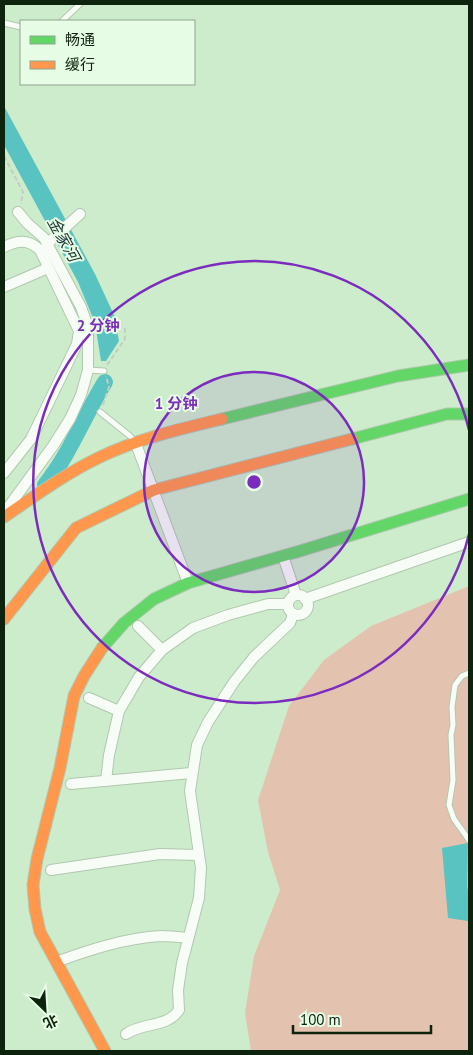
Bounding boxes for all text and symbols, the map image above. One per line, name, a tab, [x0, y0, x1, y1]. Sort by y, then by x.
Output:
legend	[20, 20, 195, 85]
text: 畅通	[65, 30, 95, 49]
text: 缓行	[65, 55, 95, 74]
water label: 金家河	[44, 213, 86, 267]
text: 2 分钟	[77, 316, 119, 335]
text: 1 分钟	[155, 394, 197, 413]
centre of rings	[245, 473, 263, 491]
north arrow	[20, 985, 70, 1035]
scale bar	[293, 1002, 430, 1034]
text: 100 m	[300, 1010, 341, 1029]
text: 北	[40, 1011, 61, 1033]

